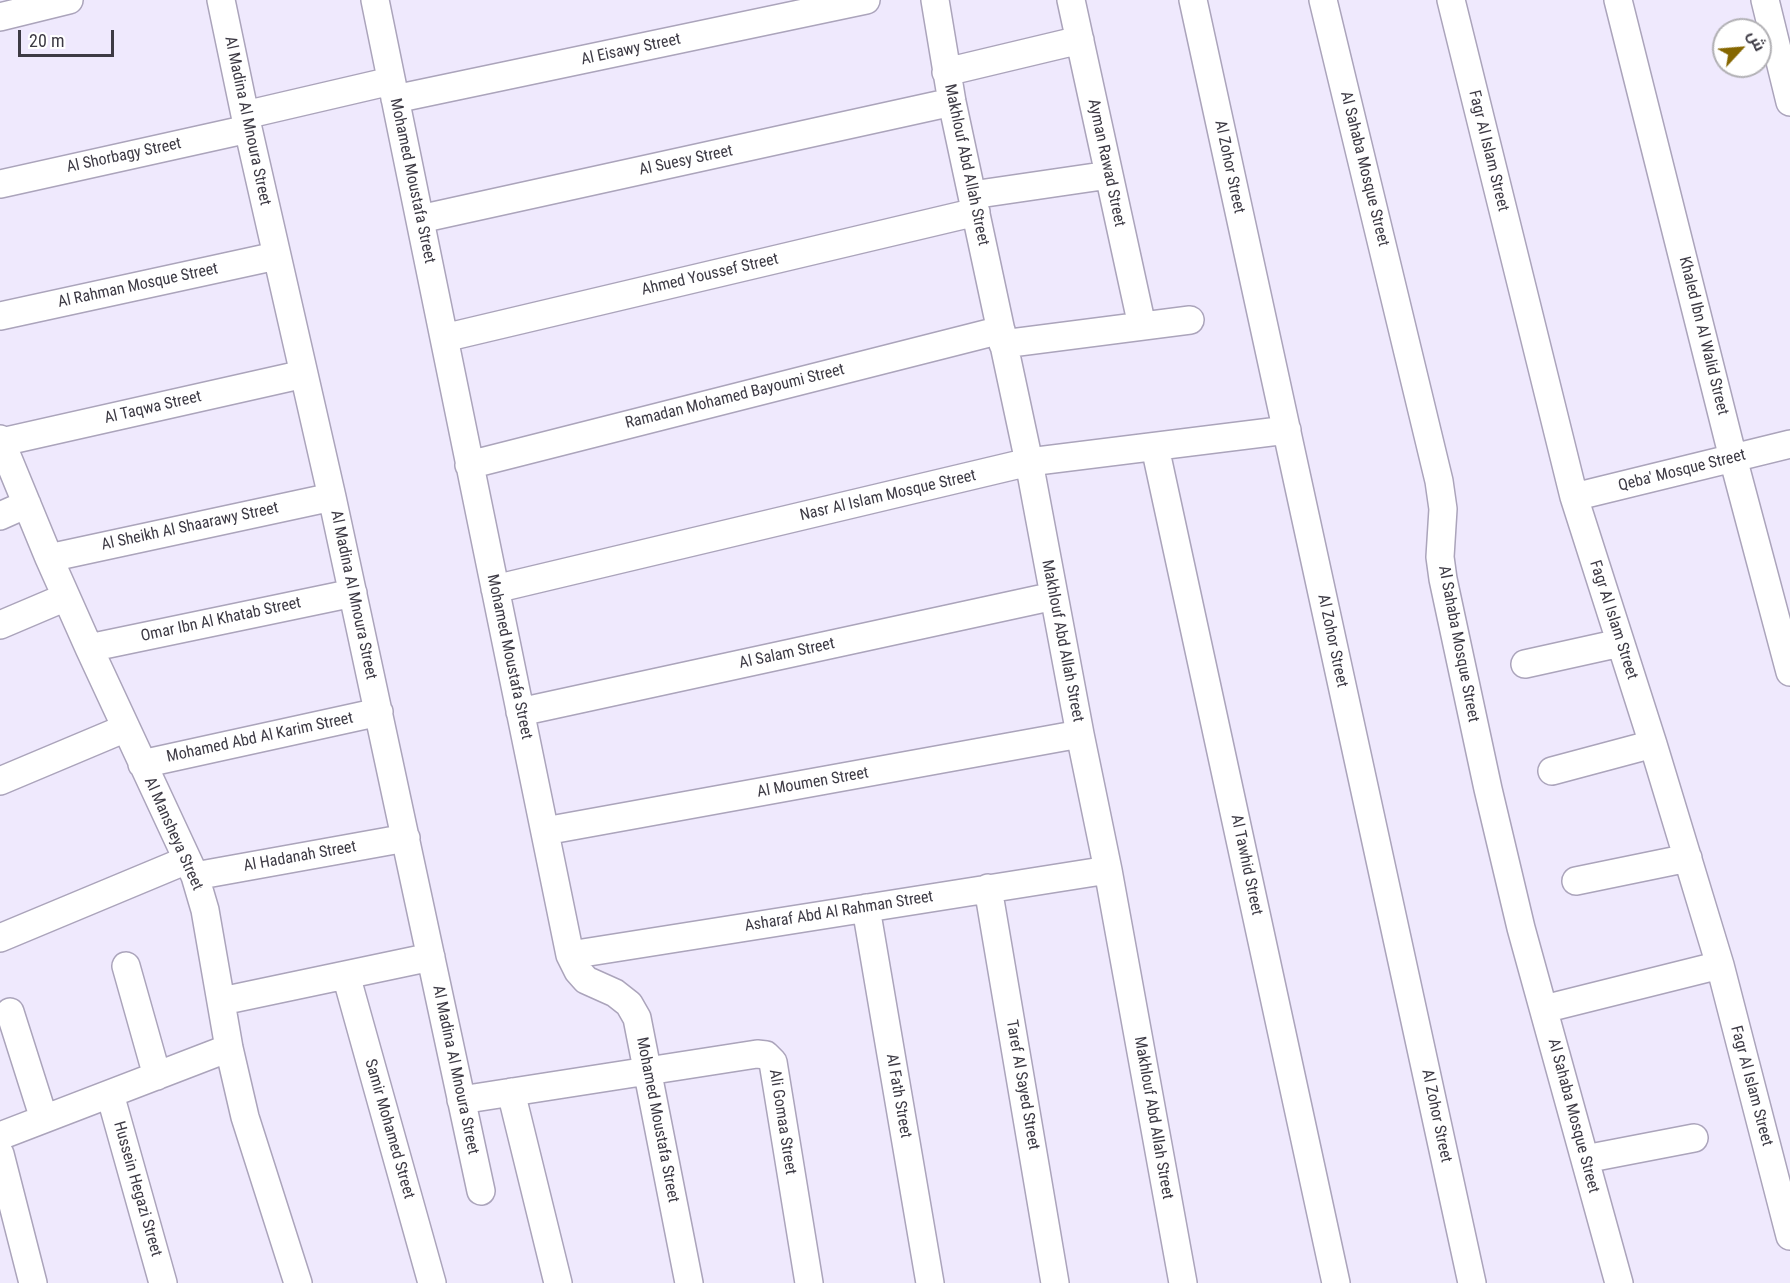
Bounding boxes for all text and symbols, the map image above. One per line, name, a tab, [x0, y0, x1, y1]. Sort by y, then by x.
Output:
scale bar	[21, 18, 117, 56]
north arrow	[1712, 18, 1772, 78]
text: ش	[1744, 27, 1770, 54]
text: 20 m	[29, 30, 64, 51]
street label: Al Eisawy Street	[579, 30, 683, 70]
street label: Al Madina Al Mnoura Street	[220, 35, 274, 207]
street label: Makhlouf Abd Allah Street	[939, 82, 993, 248]
street label: Fagr Al Islam Street	[1464, 89, 1512, 213]
street label: Al Sahaba Mosque Street	[1335, 90, 1393, 248]
street label: Mohamed Moustafa Street	[385, 97, 439, 265]
street label: Ayman Rawad Street	[1083, 97, 1129, 229]
street label: Al Zohor Street	[1210, 119, 1248, 215]
street label: Al Shorbagy Street	[65, 134, 183, 178]
street label: Al Suesy Street	[637, 142, 735, 180]
street label: Ahmed Youssef Street	[640, 250, 780, 300]
street label: Khaled Ibn Al Walid Street	[1674, 255, 1732, 417]
street label: Al Rahman Mosque Street	[56, 260, 220, 312]
street label: Ramadan Mohamed Bayoumi Street	[624, 360, 846, 434]
street label: Al Taqwa Street	[103, 388, 203, 428]
street label: Qeba' Mosque Street	[1616, 446, 1748, 496]
street label: Nasr Al Islam Mosque Street	[798, 466, 978, 526]
street label: Al Sheikh Al Shaarawy Street	[100, 499, 280, 555]
street label: Al Madina Al Mnoura Street	[326, 509, 380, 681]
street label: Makhlouf Abd Allah Street	[1037, 558, 1087, 724]
street label: Fagr Al Islam Street	[1585, 558, 1641, 682]
street label: Al Sahaba Mosque Street	[1433, 564, 1483, 724]
street label: Mohamed Moustafa Street	[482, 573, 536, 741]
street label: Al Zohor Street	[1313, 593, 1351, 689]
street label: Omar Ibn Al Khatab Street	[139, 594, 303, 646]
street label: Al Salam Street	[738, 635, 836, 673]
street label: Mohamed Abd Al Karim Street	[165, 709, 355, 767]
street label: Al Moumen Street	[756, 764, 870, 802]
street label: Al Mansheya Street	[139, 774, 207, 894]
street label: Al Tawhid Street	[1226, 813, 1266, 917]
street label: Al Hadanah Street	[242, 838, 358, 876]
street label: Asharaf Abd Al Rahman Street	[743, 888, 935, 936]
street label: Al Madina Al Mnoura Street	[428, 984, 482, 1156]
street label: Taref Al Sayed Street	[1001, 1019, 1043, 1151]
street label: Fagr Al Islam Street	[1726, 1024, 1776, 1148]
street label: Makhlouf Abd Allah Street	[1129, 1035, 1177, 1201]
street label: Mohamed Moustafa Street	[632, 1036, 682, 1204]
street label: Al Sahaba Mosque Street	[1543, 1037, 1603, 1195]
street label: Al Fath Street	[881, 1052, 915, 1140]
street label: Samir Mohamed Street	[360, 1057, 418, 1201]
street label: Ali Gomaa Street	[764, 1068, 800, 1176]
street label: Al Zohor Street	[1417, 1068, 1455, 1164]
street label: Hussein Hegazi Street	[109, 1119, 165, 1259]

